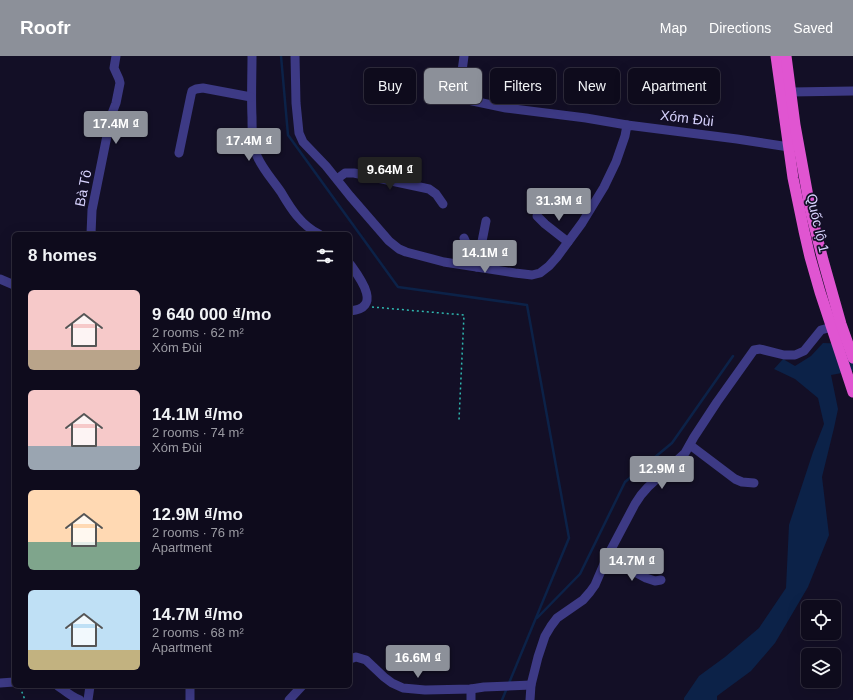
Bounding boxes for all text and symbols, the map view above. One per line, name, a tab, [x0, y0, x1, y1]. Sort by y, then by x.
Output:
text: Roofr	[20, 17, 71, 38]
text: Map	[660, 20, 687, 36]
text: Directions	[709, 20, 771, 36]
text: Saved	[793, 20, 833, 36]
chip: Buy	[364, 68, 416, 104]
chip: Rent	[424, 68, 482, 104]
chip: Filters	[490, 68, 556, 104]
chip: New	[564, 68, 620, 104]
chip: Apartment	[628, 68, 720, 104]
street label: Xóm Đùi	[659, 107, 715, 129]
pin: 17.4M ₫	[79, 111, 153, 145]
text: 17.4M ₫	[93, 116, 139, 131]
pin: 17.4M ₫	[212, 128, 286, 162]
text: 17.4M ₫	[226, 133, 272, 148]
pin: 9.64M ₫	[353, 157, 427, 191]
text: 9.64M ₫	[367, 162, 413, 177]
street label: Bà Tô	[72, 168, 94, 208]
pin: 31.3M ₫	[522, 188, 596, 222]
street label: Quốc lộ 1	[803, 192, 833, 254]
text: 31.3M ₫	[536, 193, 582, 208]
pin: 14.1M ₫	[448, 240, 522, 274]
icon: filters	[314, 245, 336, 267]
text: 14.1M ₫	[462, 245, 508, 260]
text: 8 homes	[28, 246, 97, 265]
text: 9 640 000 ₫/mo	[152, 305, 271, 324]
icon: home	[60, 306, 108, 354]
text: 2 rooms · 62 m²	[152, 325, 244, 340]
text: Xóm Đùi	[152, 340, 202, 355]
text: 14.1M ₫/mo	[152, 405, 243, 424]
icon: home	[60, 406, 108, 454]
text: 2 rooms · 74 m²	[152, 425, 244, 440]
text: Xóm Đùi	[152, 440, 202, 455]
pin: 12.9M ₫	[625, 456, 699, 490]
text: 12.9M ₫	[639, 461, 685, 476]
text: 12.9M ₫/mo	[152, 505, 243, 524]
icon: home	[60, 506, 108, 554]
text: 2 rooms · 76 m²	[152, 525, 244, 540]
text: Apartment	[152, 540, 212, 555]
pin: 14.7M ₫	[595, 548, 669, 582]
text: 14.7M ₫	[609, 553, 655, 568]
map controls	[801, 600, 841, 688]
button: locate	[801, 600, 841, 640]
text: 14.7M ₫/mo	[152, 605, 243, 624]
icon: home	[60, 606, 108, 654]
text: 2 rooms · 68 m²	[152, 625, 244, 640]
text: Apartment	[152, 640, 212, 655]
pin: 16.6M ₫	[381, 645, 455, 679]
button: layers	[801, 648, 841, 688]
text: 16.6M ₫	[395, 650, 441, 665]

